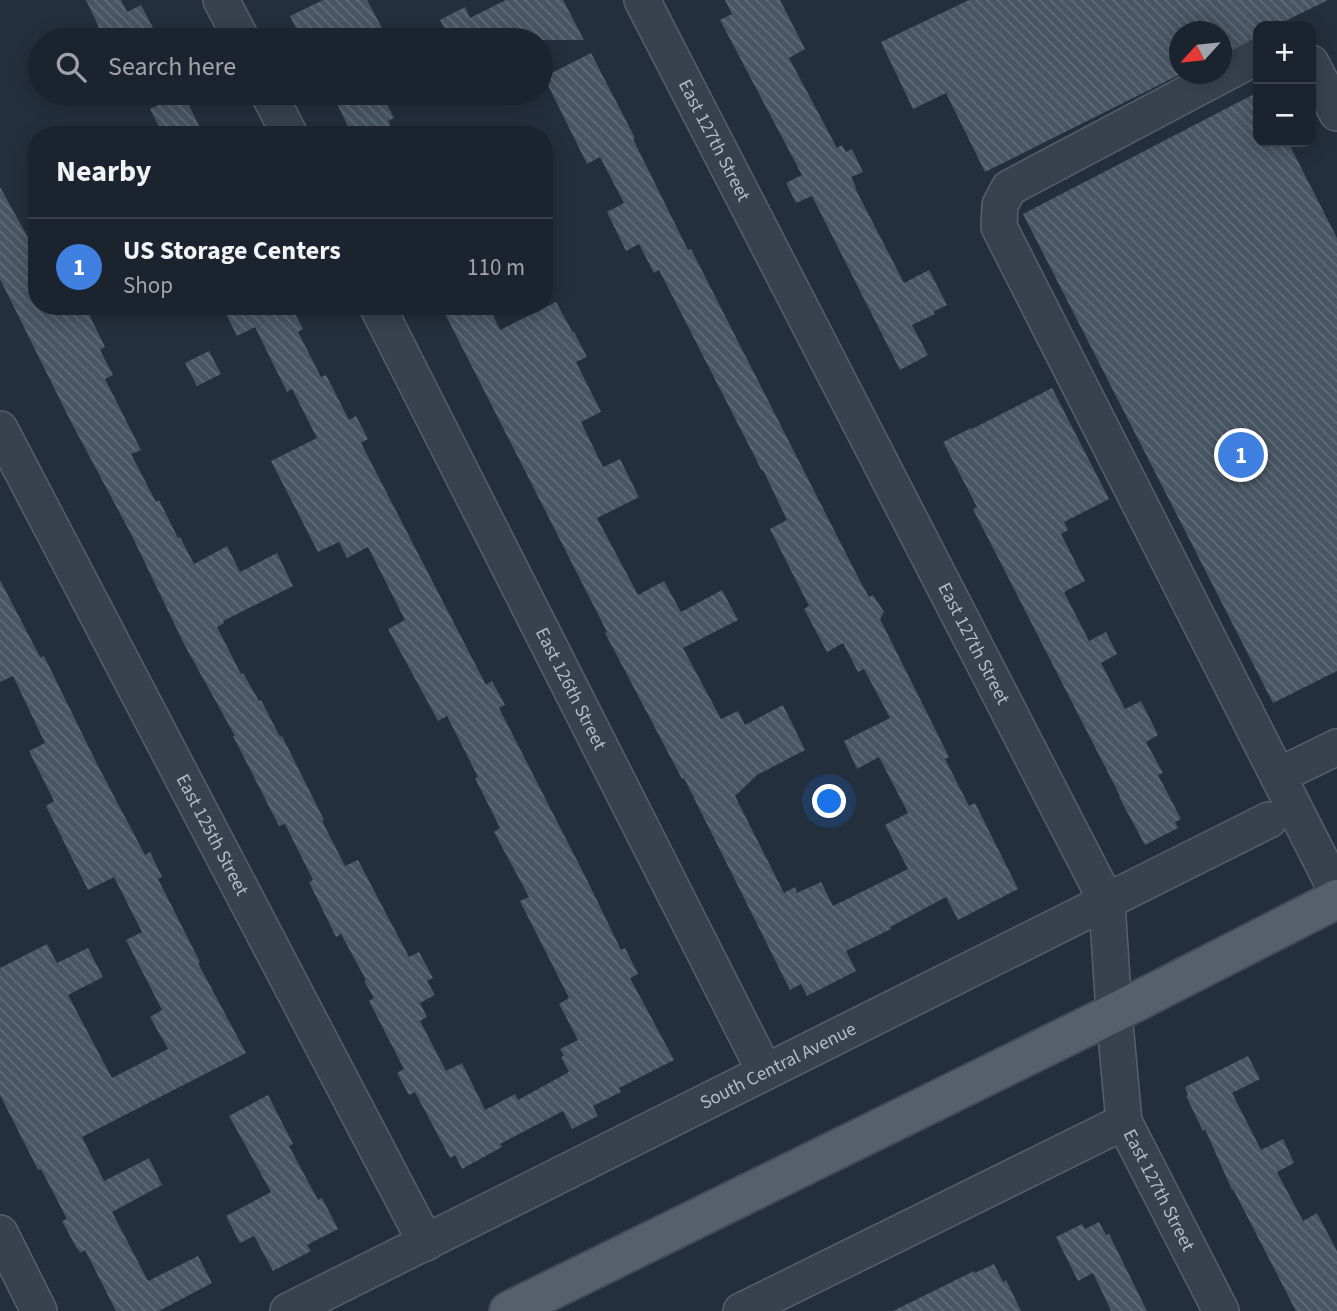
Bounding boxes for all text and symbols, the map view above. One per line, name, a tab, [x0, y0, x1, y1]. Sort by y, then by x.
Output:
north arrow	[1169, 21, 1232, 84]
map controls	[1253, 21, 1316, 147]
button: +	[1253, 21, 1316, 84]
search box	[28, 28, 553, 105]
icon: search	[52, 48, 90, 86]
text: Search here	[108, 48, 236, 85]
street label: East 127th Street	[672, 75, 757, 207]
button: −	[1253, 84, 1316, 147]
text: Nearby	[56, 150, 151, 193]
text: US Storage Centers	[123, 232, 341, 269]
text: 1	[73, 251, 85, 284]
text: 110 m	[467, 251, 525, 284]
text: Shop	[123, 269, 173, 302]
pin: 1	[1218, 429, 1264, 481]
street label: East 127th Street	[931, 578, 1017, 710]
street label: East 126th Street	[529, 623, 613, 755]
street label: East 125th Street	[169, 769, 256, 901]
your location	[812, 784, 846, 818]
street label: South Central Avenue	[695, 1015, 861, 1116]
street label: East 127th Street	[1116, 1124, 1202, 1256]

